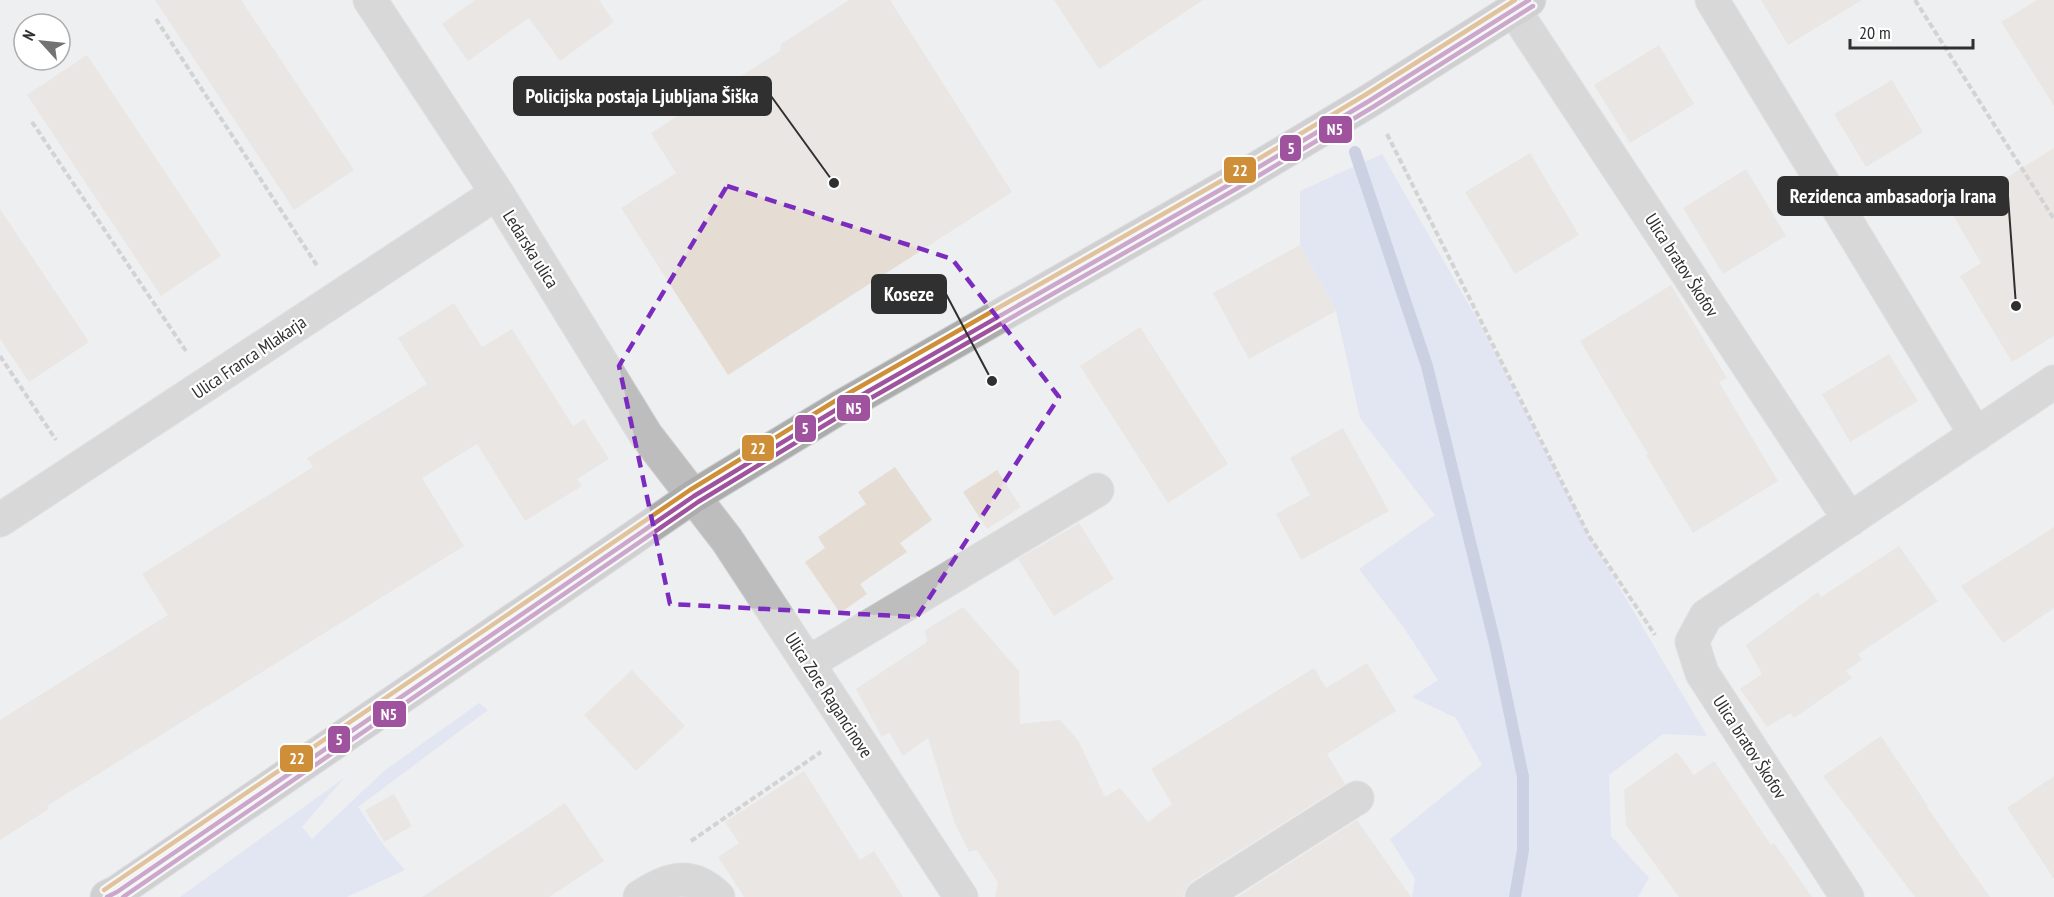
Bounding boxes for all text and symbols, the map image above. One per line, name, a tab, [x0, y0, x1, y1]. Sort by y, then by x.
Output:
north arrow	[12, 12, 72, 72]
scale bar	[1850, 12, 1973, 50]
text: 20 m	[1859, 21, 1891, 44]
text: N	[18, 27, 40, 44]
callout: Policijska postaja Ljubljana Šiška	[514, 77, 771, 115]
text: Policijska postaja Ljubljana Šiška	[525, 83, 759, 109]
line badge: N5	[1318, 115, 1353, 144]
text: N5	[1327, 119, 1343, 139]
line badge: 5	[1279, 134, 1302, 162]
text: 5	[1287, 138, 1295, 158]
line badge: 22	[1223, 156, 1257, 184]
text: 22	[1232, 160, 1248, 180]
callout: Rezidenca ambasadorja Irana	[1778, 177, 2008, 215]
text: Rezidenca ambasadorja Irana	[1790, 183, 1996, 209]
street label: Ledarska ulica	[498, 206, 564, 292]
street label: Ulica bratov Škofov	[1640, 209, 1724, 321]
callout: Koseze	[872, 275, 946, 313]
text: Koseze	[884, 281, 934, 307]
street label: Ulica Franca Mlakarja	[188, 310, 310, 404]
line badge: N5	[836, 394, 871, 422]
text: N5	[846, 398, 862, 418]
line badge: 5	[794, 414, 817, 443]
text: 5	[801, 418, 809, 438]
line badge: 22	[741, 434, 775, 462]
text: 22	[750, 438, 766, 458]
street label: Ulica Zore Ragancinove	[780, 628, 878, 762]
street label: Ulica bratov Škofov	[1708, 691, 1792, 803]
line badge: N5	[372, 700, 407, 728]
text: N5	[381, 704, 397, 724]
line badge: 5	[327, 725, 351, 754]
text: 5	[335, 729, 343, 749]
line badge: 22	[279, 744, 314, 773]
text: 22	[289, 748, 305, 768]

